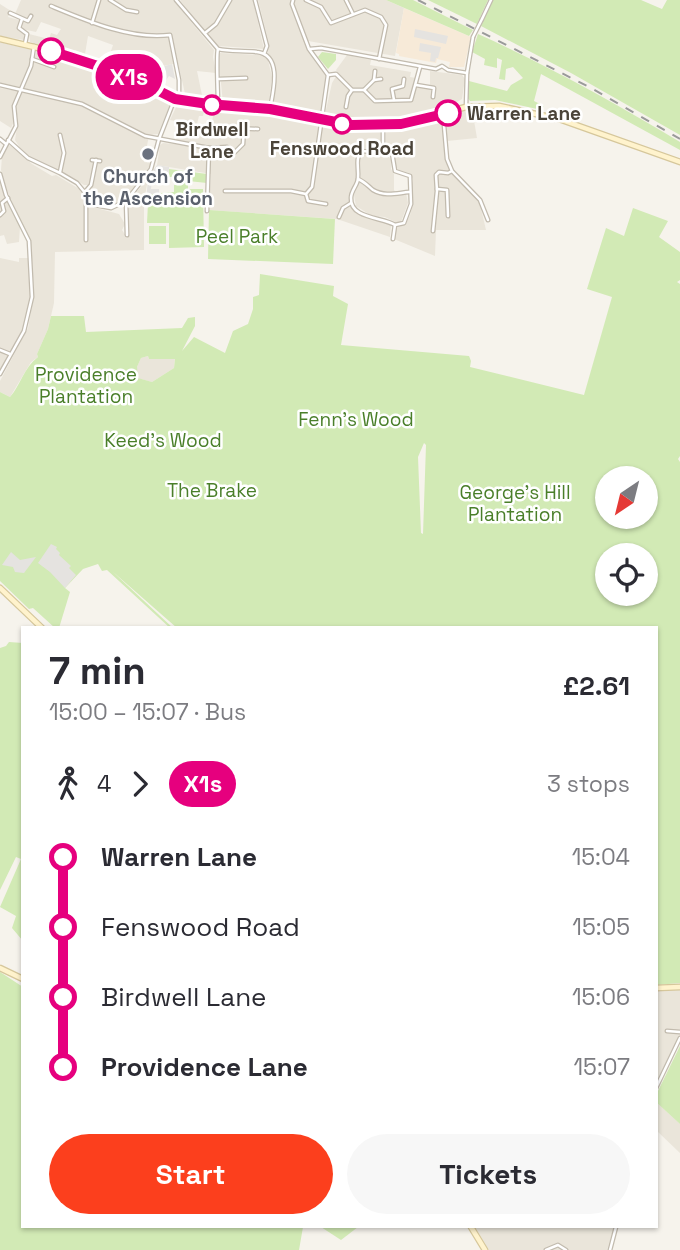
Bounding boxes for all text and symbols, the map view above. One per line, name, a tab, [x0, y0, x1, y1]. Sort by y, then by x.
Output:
unlabelled marker	[38, 38, 64, 64]
line badge: X1s	[89, 54, 169, 100]
text: X1s	[110, 61, 148, 92]
marker: Birdwell Lane	[202, 95, 222, 115]
marker: Warren Lane	[435, 100, 461, 126]
place label: Warren Lane	[467, 101, 581, 126]
marker: Fenswood Road	[332, 114, 352, 134]
place label: Birdwell Lane	[176, 117, 248, 164]
place label: Fenswood Road	[270, 136, 414, 161]
marker: Church of the Ascension	[140, 146, 156, 162]
place label: Church of the Ascension	[83, 164, 213, 211]
park label: Peel Park	[196, 224, 278, 249]
park label: Providence Plantation	[35, 362, 137, 409]
park label: Fenn's Wood	[298, 407, 414, 432]
park label: Keed's Wood	[104, 428, 222, 453]
north arrow	[595, 466, 658, 528]
map controls	[595, 466, 658, 606]
park label: The Brake	[167, 478, 257, 503]
park label: George's Hill Plantation	[459, 480, 571, 527]
button: locate	[595, 543, 658, 606]
text: 7 min	[49, 647, 146, 695]
text: £2.61	[563, 669, 630, 703]
text: 15:00 – 15:07 · Bus	[49, 697, 246, 727]
icon: walk	[49, 765, 87, 803]
icon: forward	[121, 765, 159, 803]
text: X1s	[183, 768, 222, 799]
text: 4	[97, 769, 111, 799]
text: 3 stops	[547, 769, 630, 799]
text: Warren Lane	[101, 840, 257, 874]
text: 15:04	[572, 842, 630, 872]
text: Fenswood Road	[101, 910, 300, 944]
text: 15:05	[572, 912, 630, 942]
text: Birdwell Lane	[101, 980, 267, 1014]
text: 15:06	[572, 982, 630, 1012]
text: Providence Lane	[101, 1050, 308, 1084]
text: 15:07	[573, 1052, 630, 1082]
button: Start	[49, 1134, 333, 1214]
button: Tickets	[347, 1134, 630, 1214]

